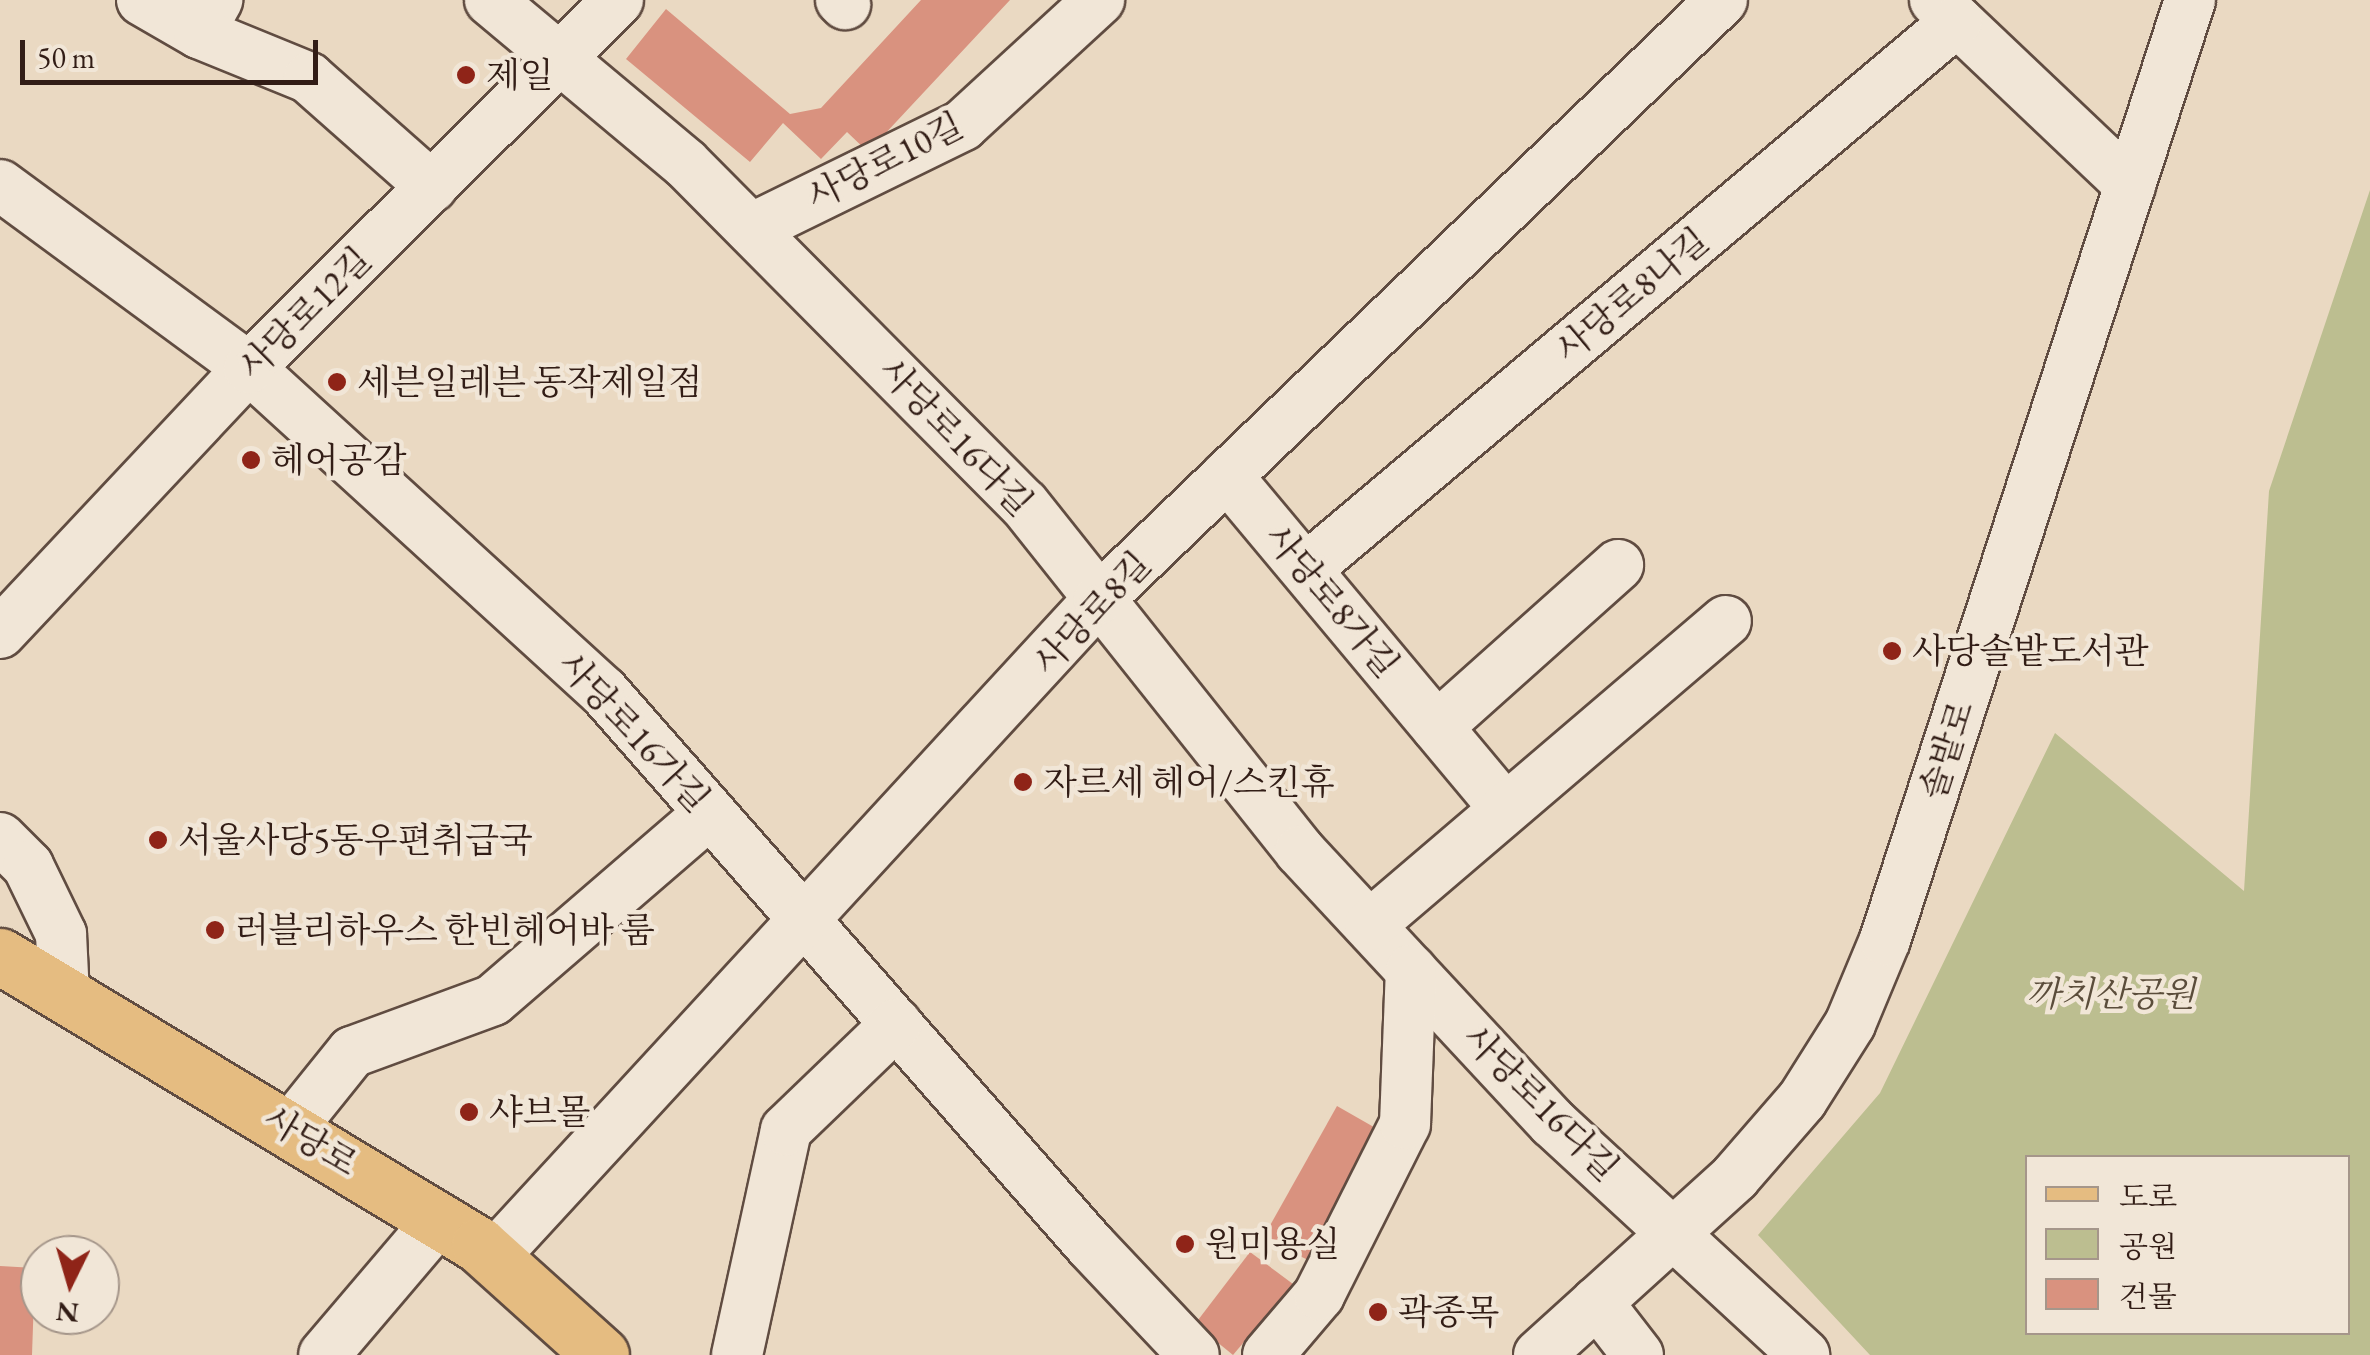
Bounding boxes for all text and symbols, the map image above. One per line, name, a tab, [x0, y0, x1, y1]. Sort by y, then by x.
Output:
scale bar	[25, 20, 322, 82]
text: 50 m	[37, 38, 95, 77]
place label: 제일	[486, 54, 554, 96]
marker: 제일	[455, 64, 477, 86]
street label: 사당로10길	[800, 104, 970, 218]
street label: 사당로8나길	[1547, 219, 1717, 371]
street label: 사당로12길	[230, 238, 380, 388]
street label: 사당로16다길	[871, 350, 1041, 524]
place label: 세븐일레븐 동작제일점	[357, 361, 702, 403]
marker: 세븐일레븐 동작제일점	[326, 371, 348, 393]
place label: 헤어공감	[271, 439, 406, 481]
marker: 헤어공감	[240, 449, 262, 471]
street label: 사당로8가길	[1256, 516, 1408, 686]
street label: 사당로8길	[1025, 543, 1159, 683]
place label: 사당솔밭도서관	[1912, 630, 2149, 672]
marker: 사당솔밭도서관	[1881, 640, 1903, 662]
street label: 사당로16가길	[550, 644, 718, 820]
street label: 솔밭로	[1911, 695, 1983, 805]
place label: 자르세 헤어/스킨휴	[1043, 761, 1334, 803]
marker: 자르세 헤어/스킨휴	[1012, 771, 1034, 793]
place label: 서울사당5동우편취급국	[178, 819, 533, 861]
marker: 서울사당5동우편취급국	[147, 829, 169, 851]
place label: 러블리하우스 한빈헤어바 룸	[235, 909, 655, 951]
marker: 러블리하우스 한빈헤어바 룸	[204, 919, 226, 941]
park label: 까치산공원	[2026, 973, 2196, 1015]
street label: 사당로16다길	[1455, 1017, 1627, 1189]
place label: 샤브몰	[489, 1091, 590, 1133]
street label: 사당로	[257, 1097, 365, 1185]
marker: 샤브몰	[458, 1101, 480, 1123]
legend	[2025, 1155, 2350, 1335]
text: 도로	[2119, 1177, 2177, 1216]
place label: 원미용실	[1205, 1223, 1340, 1265]
text: 공원	[2119, 1227, 2177, 1266]
marker: 원미용실	[1174, 1233, 1196, 1255]
north arrow	[20, 1235, 120, 1335]
text: 건물	[2119, 1277, 2177, 1316]
place label: 곽종목	[1398, 1291, 1499, 1333]
text: N	[55, 1294, 80, 1332]
marker: 곽종목	[1367, 1301, 1389, 1323]

